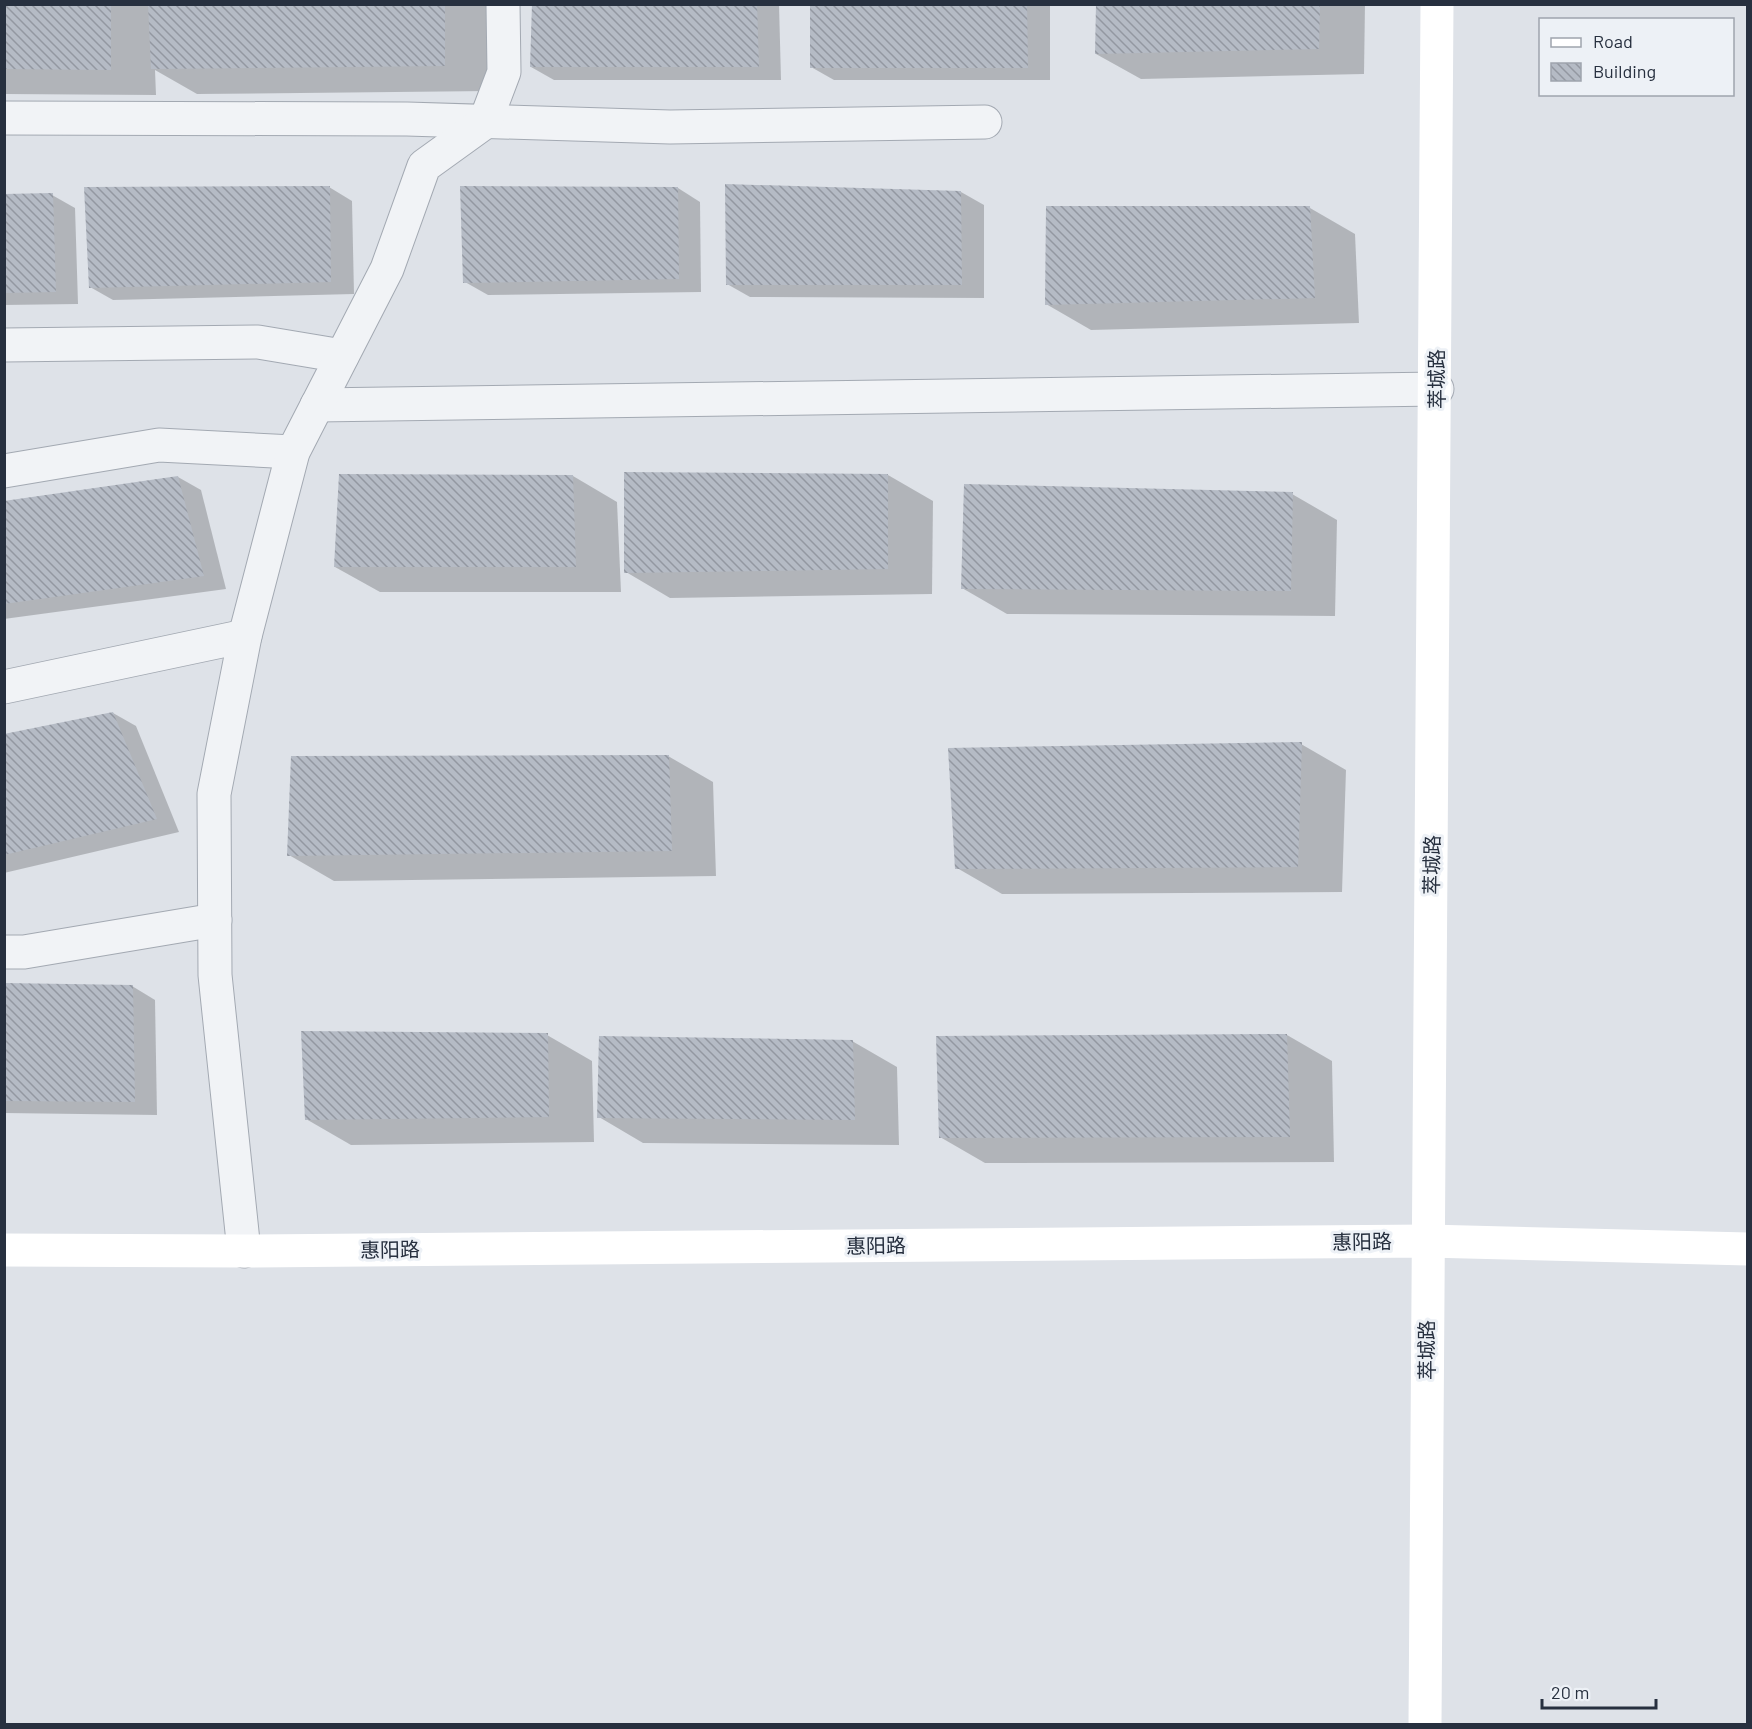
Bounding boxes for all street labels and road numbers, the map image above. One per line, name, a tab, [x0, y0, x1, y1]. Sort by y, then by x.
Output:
street label: 萃城路	[1424, 349, 1448, 409]
street label: 萃城路	[1418, 835, 1444, 895]
street label: 惠阳路	[1332, 1228, 1392, 1254]
street label: 惠阳路	[846, 1232, 906, 1258]
street label: 惠阳路	[360, 1236, 420, 1262]
street label: 萃城路	[1414, 1320, 1438, 1380]

